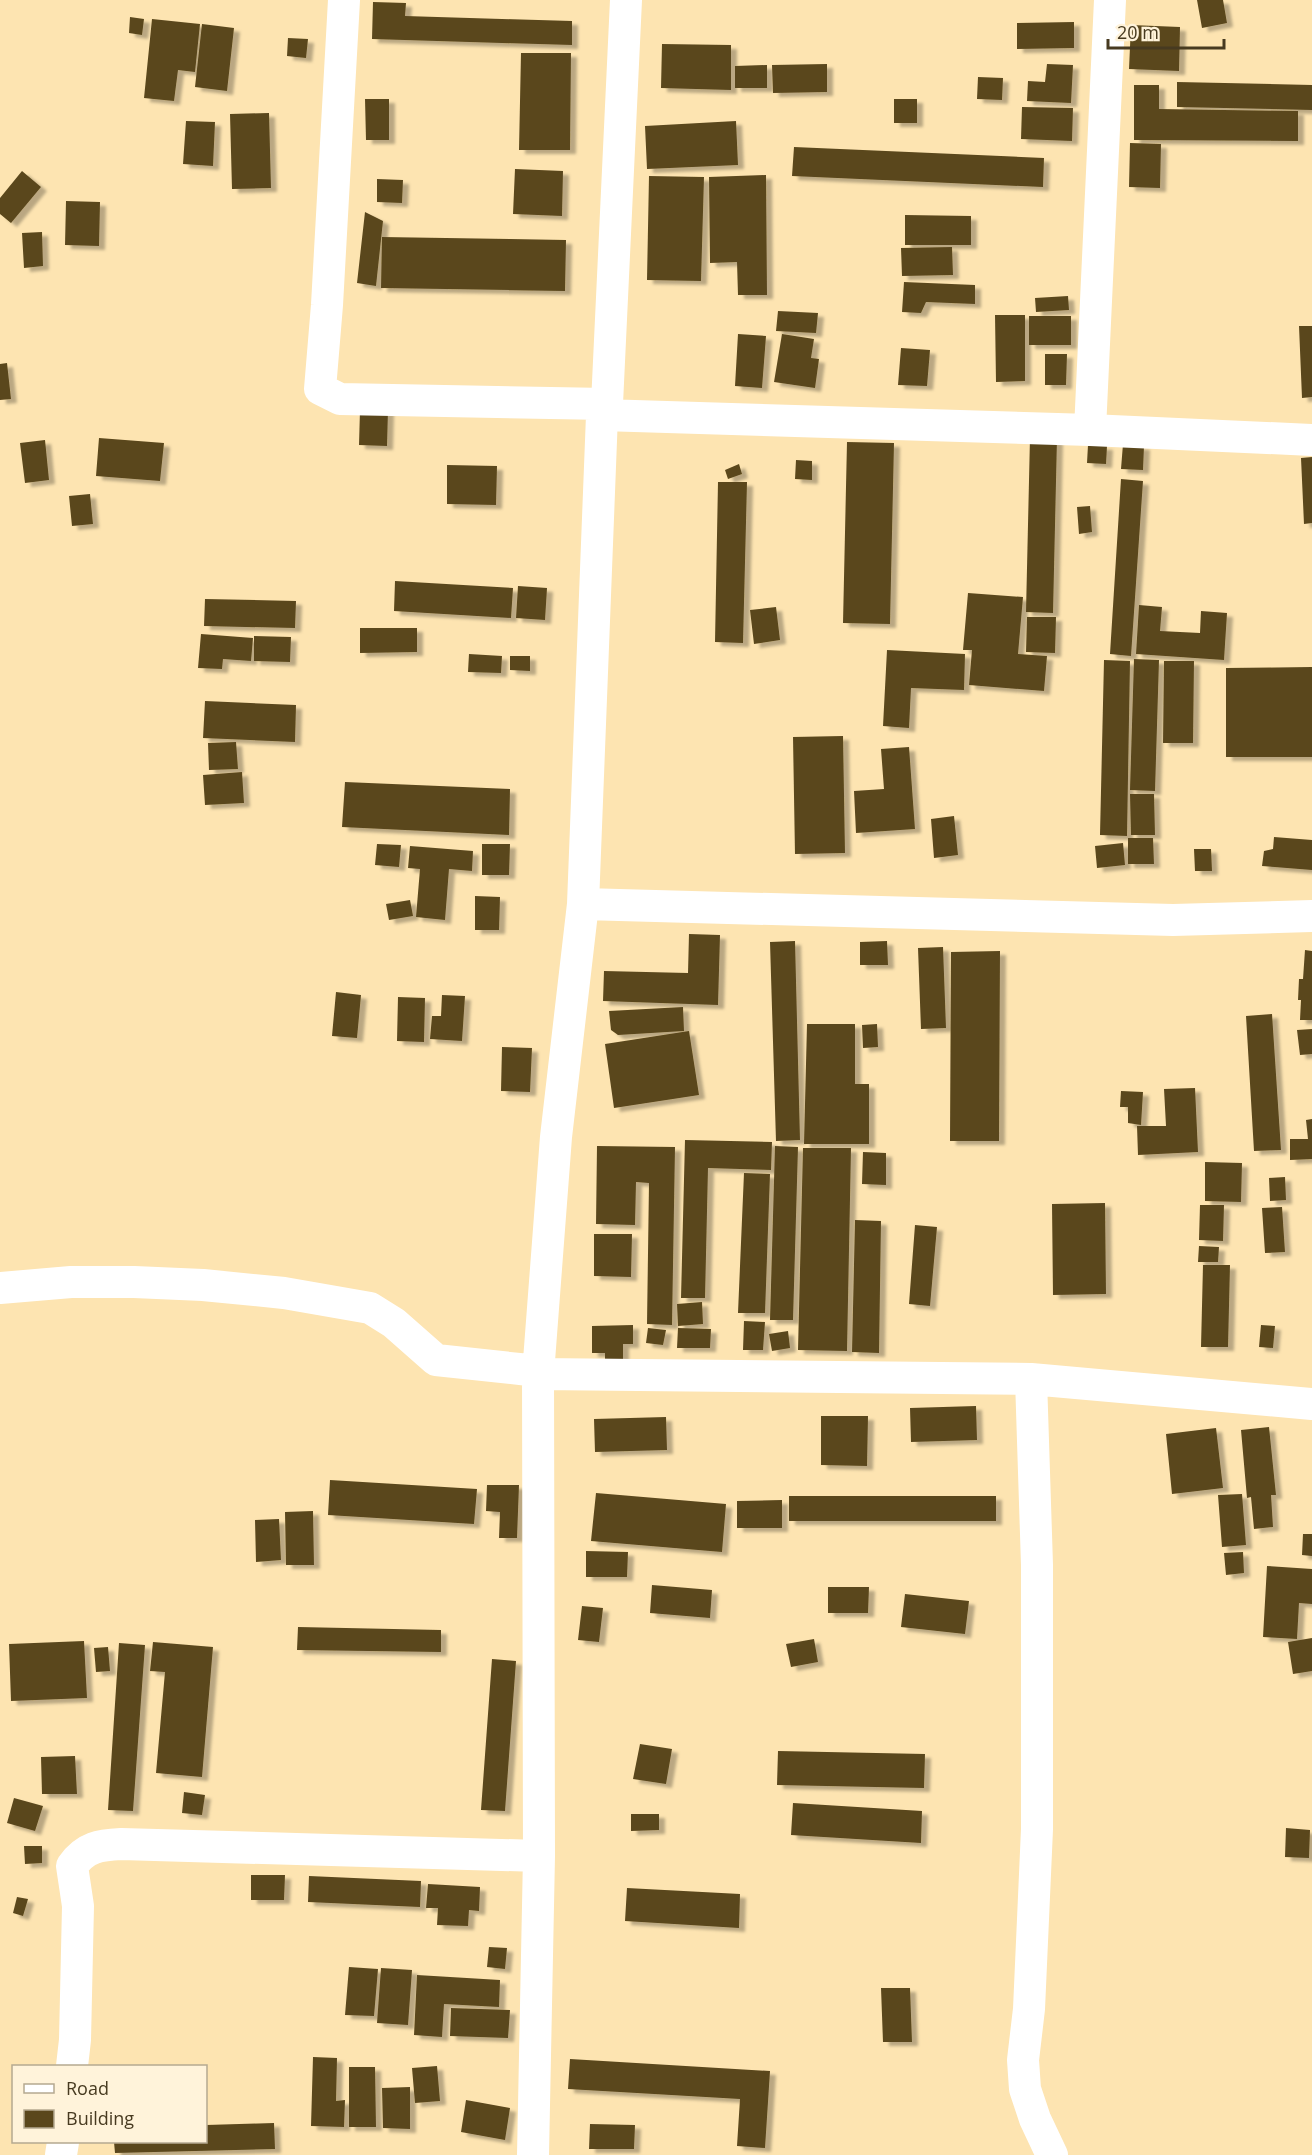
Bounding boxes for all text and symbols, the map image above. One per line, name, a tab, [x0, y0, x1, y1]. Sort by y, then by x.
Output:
scale bar	[1108, 12, 1224, 50]
text: 20 m	[1117, 20, 1159, 44]
legend	[12, 2065, 207, 2143]
text: Road	[66, 2076, 109, 2100]
text: Building	[66, 2106, 134, 2130]

